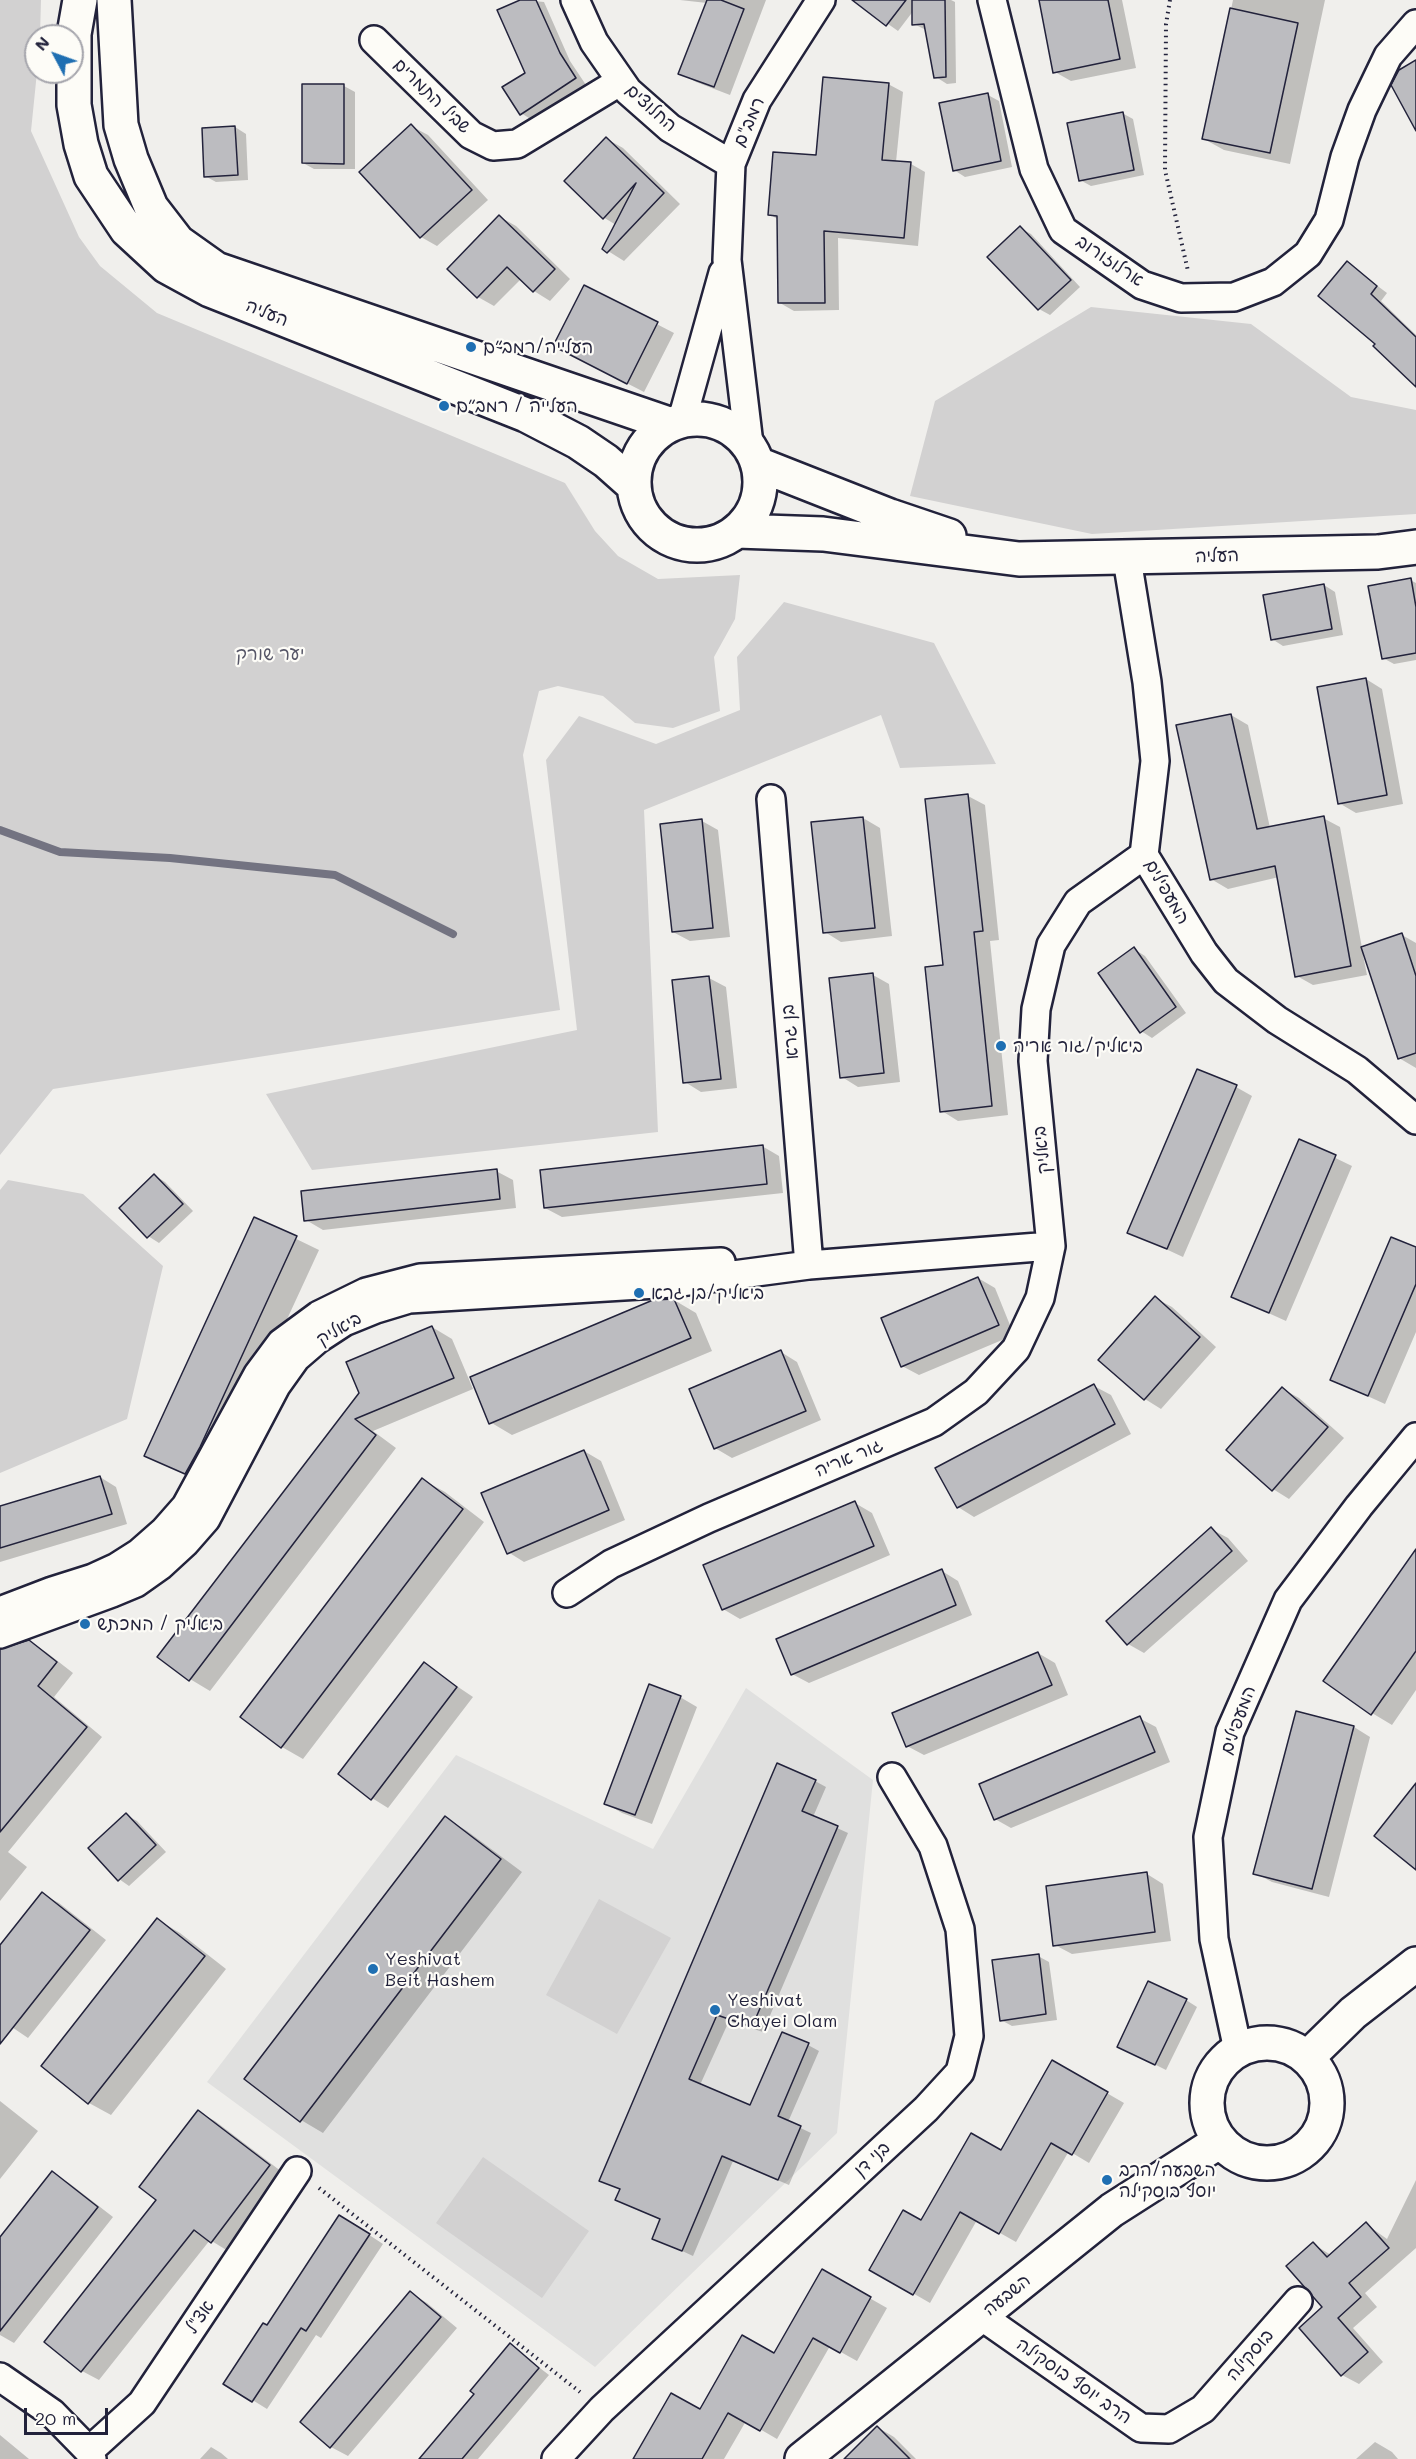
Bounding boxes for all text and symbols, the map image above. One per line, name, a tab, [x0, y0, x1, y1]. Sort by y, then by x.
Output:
north arrow	[24, 24, 84, 84]
text: N	[30, 32, 53, 55]
street label: שביל התמרים	[389, 54, 475, 138]
street label: החלוצים	[621, 79, 681, 137]
street label: רמב"ם	[729, 94, 769, 150]
street label: ארלוזורוב	[1072, 231, 1148, 291]
street label: העליה	[242, 295, 292, 331]
place label: העלייה/רמב״ם	[483, 336, 593, 358]
marker: העלייה/רמב״ם	[464, 340, 478, 354]
place label: העלייה / רמב״ם	[456, 395, 578, 417]
marker: העלייה / רמב״ם	[437, 399, 451, 413]
street label: העליה	[1195, 544, 1239, 568]
park label: יער שורק	[236, 643, 304, 665]
street label: המעפילים	[1140, 856, 1194, 928]
street label: בן גרא	[777, 1004, 803, 1060]
place label: ביאליק/גור אריה	[1013, 1035, 1143, 1057]
marker: ביאליק/גור אריה	[994, 1039, 1008, 1053]
street label: ביאליק	[1029, 1125, 1055, 1175]
place label: ביאליק/בן גרא	[651, 1282, 764, 1304]
marker: ביאליק/בן גרא	[632, 1286, 646, 1300]
street label: ביאליק	[313, 1307, 365, 1351]
street label: גור אריה	[812, 1434, 886, 1482]
place label: ביאליק / המכתש	[97, 1613, 223, 1635]
marker: ביאליק / המכתש	[78, 1617, 92, 1631]
street label: המעפילים	[1216, 1683, 1260, 1757]
place label: Yeshivat Beit Hashem	[385, 1948, 495, 1990]
marker: Yeshivat Beit Hashem	[366, 1962, 380, 1976]
place label: Yeshivat Chayei Olam	[727, 1989, 837, 2032]
marker: Yeshivat Chayei Olam	[708, 2003, 722, 2017]
street label: בני דן	[850, 2137, 894, 2181]
place label: השבעה/הרב יוסף בוסקילה	[1119, 2159, 1216, 2202]
marker: השבעה/הרב יוסף בוסקילה	[1100, 2173, 1114, 2187]
street label: השבעה	[979, 2270, 1035, 2320]
street label: אצ"ל	[181, 2296, 219, 2338]
street label: בוסקילה	[1222, 2325, 1278, 2385]
street label: הרב יוסף בוסקילה	[1012, 2333, 1136, 2429]
scale bar	[27, 2396, 111, 2434]
text: 20 m	[35, 2406, 76, 2430]

